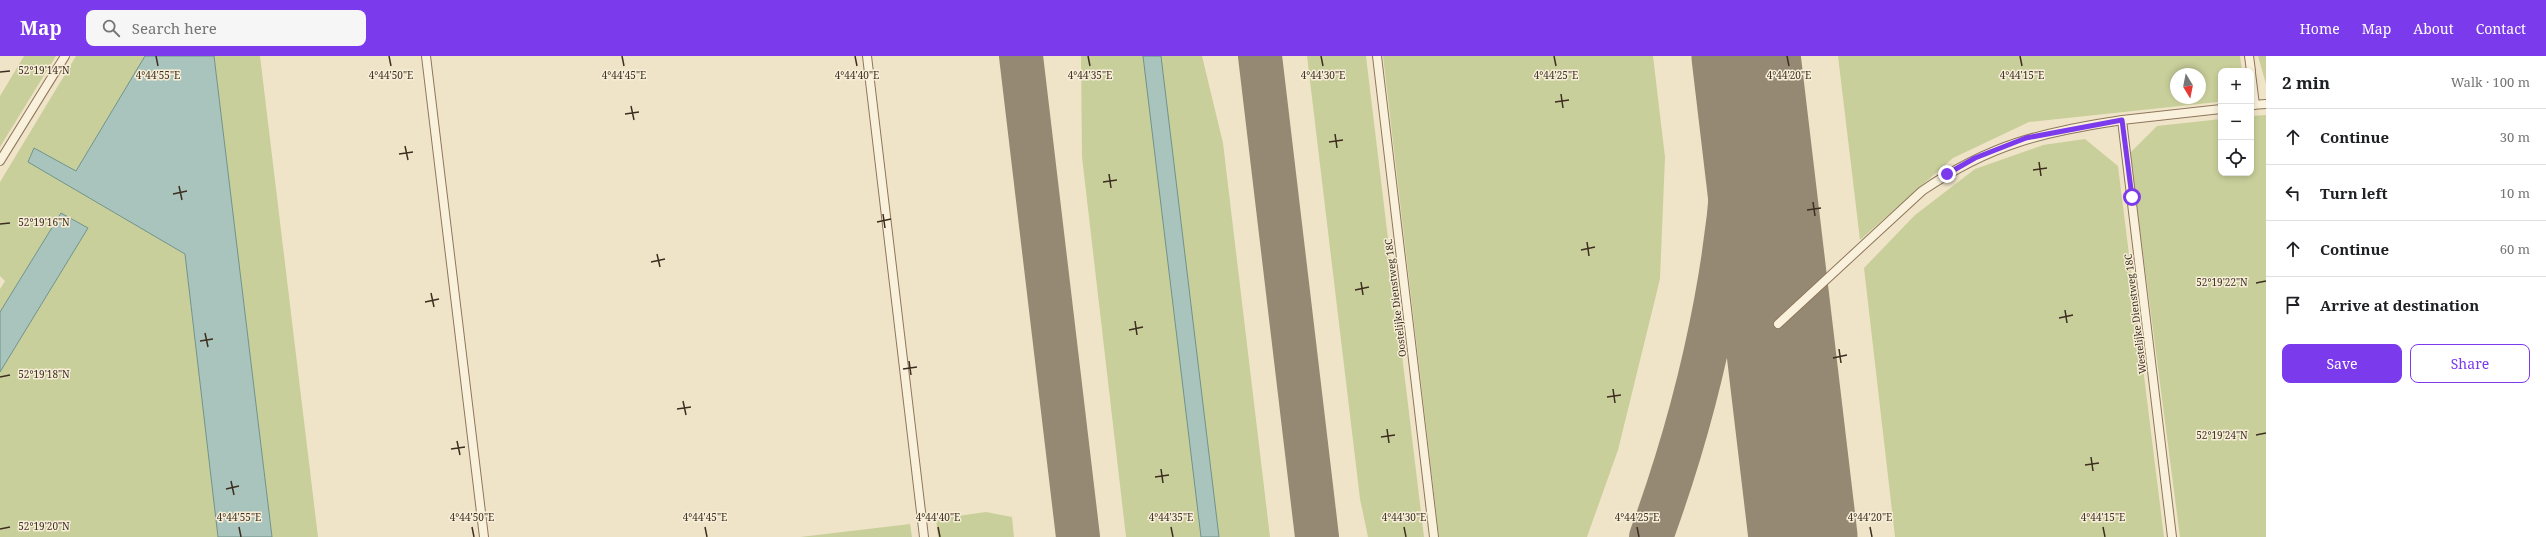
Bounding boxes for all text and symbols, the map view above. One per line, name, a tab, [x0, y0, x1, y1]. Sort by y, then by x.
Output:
search box	[86, 10, 366, 46]
text: Map	[20, 15, 62, 41]
icon: search	[100, 17, 122, 39]
text: Search here	[132, 18, 217, 38]
text: Home	[2300, 19, 2340, 38]
text: Map	[2362, 19, 2391, 38]
text: About	[2413, 19, 2454, 38]
text: Contact	[2476, 19, 2526, 38]
text: 52°19'14"N	[18, 63, 70, 77]
text: 4°44'55"E	[136, 68, 180, 82]
text: 4°44'50"E	[369, 68, 413, 82]
text: 4°44'45"E	[602, 68, 646, 82]
text: 4°44'40"E	[835, 68, 879, 82]
text: 4°44'35"E	[1068, 68, 1112, 82]
text: 4°44'30"E	[1301, 68, 1345, 82]
text: 4°44'25"E	[1534, 68, 1578, 82]
text: 4°44'20"E	[1767, 68, 1811, 82]
text: 4°44'15"E	[2000, 68, 2044, 82]
north arrow	[2170, 68, 2206, 104]
map controls	[2218, 68, 2254, 176]
button: +	[2218, 68, 2254, 104]
text: 2 min	[2282, 71, 2330, 94]
text: Walk · 100 m	[2451, 73, 2530, 91]
button: −	[2218, 104, 2254, 140]
icon: ahead	[2282, 126, 2304, 148]
text: Continue	[2320, 127, 2389, 147]
text: 30 m	[2500, 128, 2530, 146]
button: locate	[2218, 140, 2254, 176]
route end	[1938, 165, 1956, 183]
icon: left	[2282, 182, 2304, 204]
text: Turn left	[2320, 183, 2388, 203]
text: 10 m	[2500, 184, 2530, 202]
route start	[2123, 188, 2141, 206]
text: 52°19'16"N	[18, 215, 70, 229]
street label: Oostelijke Dienstweg 18C	[1381, 238, 1409, 358]
icon: ahead	[2282, 238, 2304, 260]
text: Continue	[2320, 239, 2389, 259]
text: 60 m	[2500, 240, 2530, 258]
street label: Westelijke Dienstweg 18C	[2121, 253, 2149, 375]
text: 52°19'22"N	[2196, 275, 2248, 289]
icon: arrive	[2282, 294, 2304, 316]
text: Arrive at destination	[2320, 295, 2479, 315]
button: Save	[2282, 344, 2402, 383]
button: Share	[2410, 344, 2530, 383]
text: 52°19'18"N	[18, 367, 70, 381]
text: 52°19'24"N	[2196, 428, 2248, 442]
text: 4°44'55"E	[217, 510, 261, 524]
text: 4°44'50"E	[450, 510, 494, 524]
text: 4°44'45"E	[683, 510, 727, 524]
text: 4°44'40"E	[916, 510, 960, 524]
text: 4°44'35"E	[1149, 510, 1193, 524]
text: 4°44'30"E	[1382, 510, 1426, 524]
text: 4°44'25"E	[1615, 510, 1659, 524]
text: 4°44'20"E	[1848, 510, 1892, 524]
text: 4°44'15"E	[2081, 510, 2125, 524]
text: 52°19'20"N	[18, 519, 70, 533]

